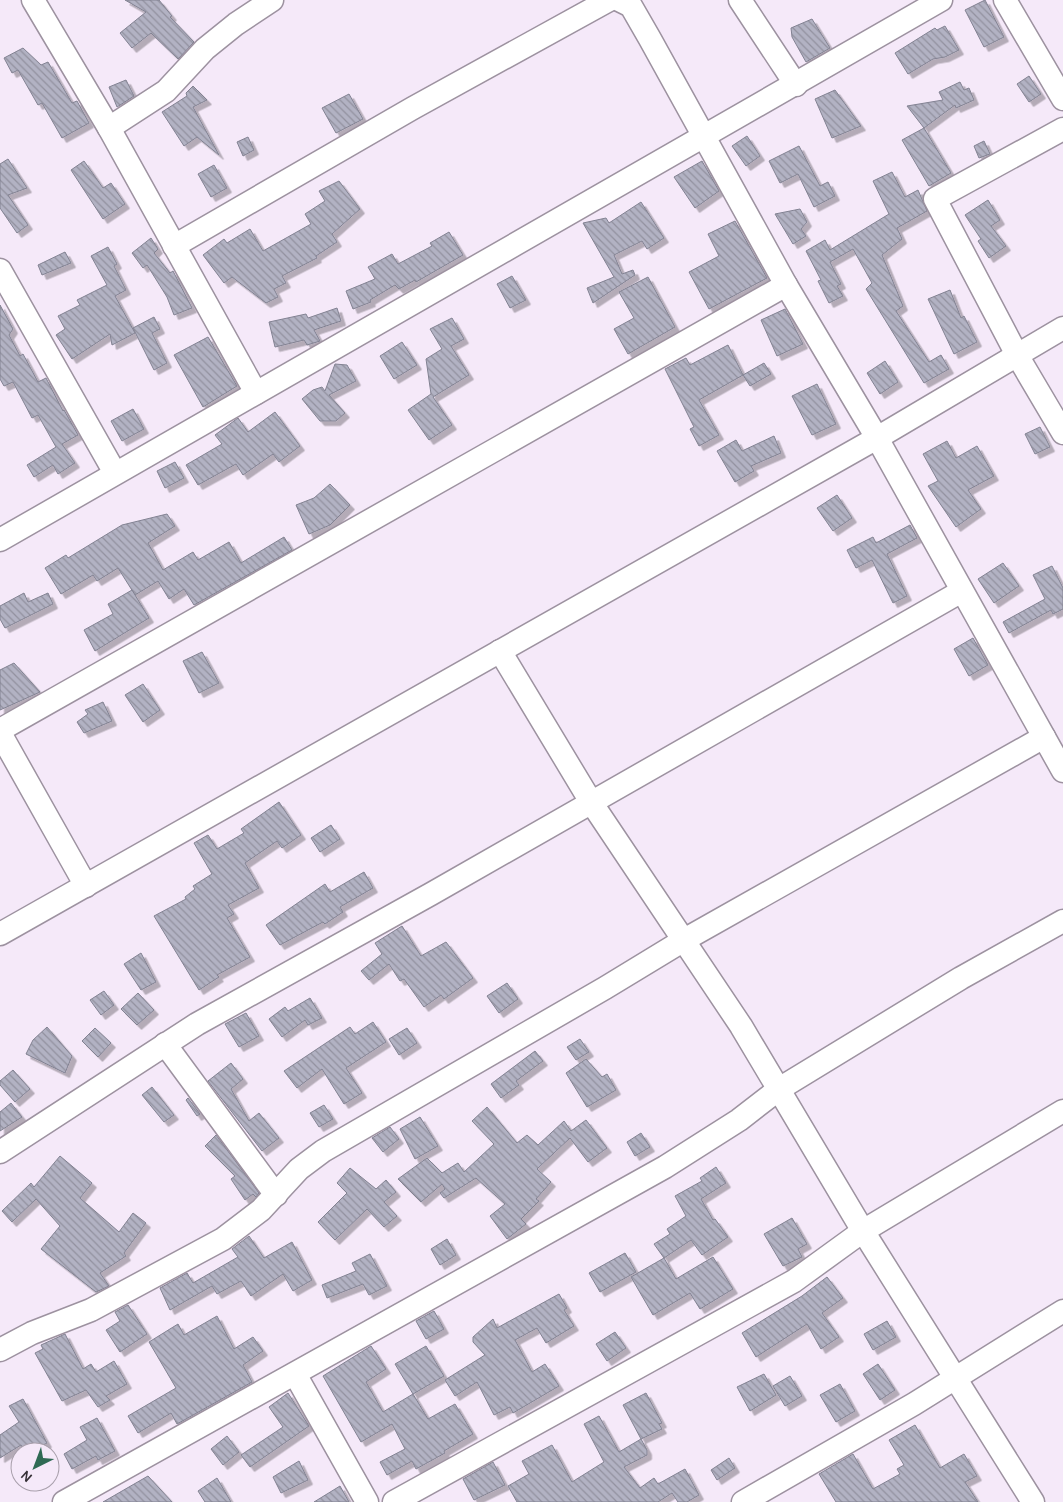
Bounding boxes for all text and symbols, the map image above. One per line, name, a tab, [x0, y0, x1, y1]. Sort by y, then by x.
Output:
north arrow	[10, 1442, 60, 1492]
text: N	[17, 1467, 36, 1486]

